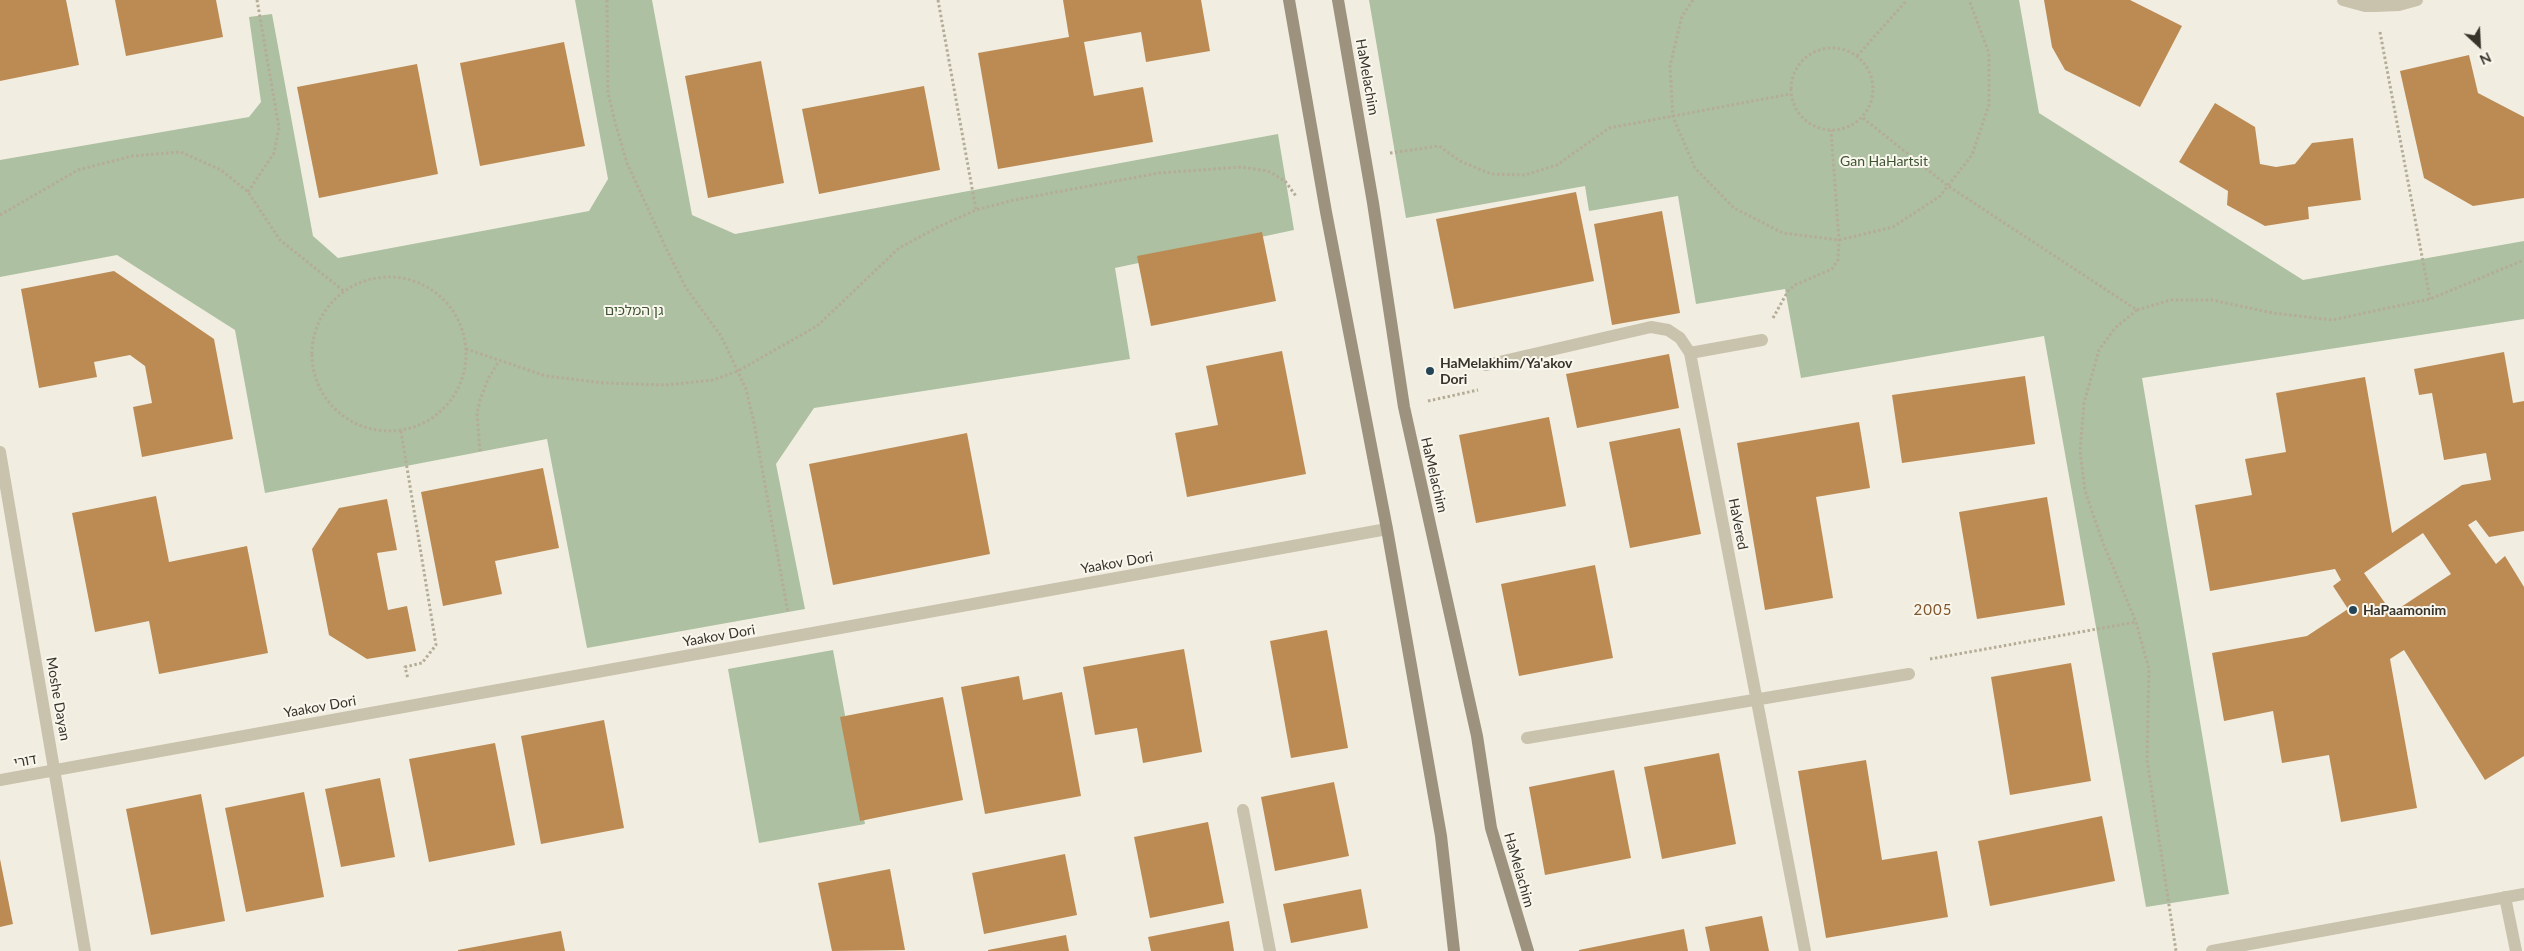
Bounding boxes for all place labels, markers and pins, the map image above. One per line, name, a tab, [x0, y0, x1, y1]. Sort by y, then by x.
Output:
place label: HaMelakhim/Ya'akov Dori	[1440, 355, 1572, 388]
marker: HaMelakhim/Ya'akov Dori	[1424, 365, 1436, 377]
place label: HaPaamonim	[2363, 602, 2446, 618]
marker: HaPaamonim	[2347, 604, 2359, 616]

